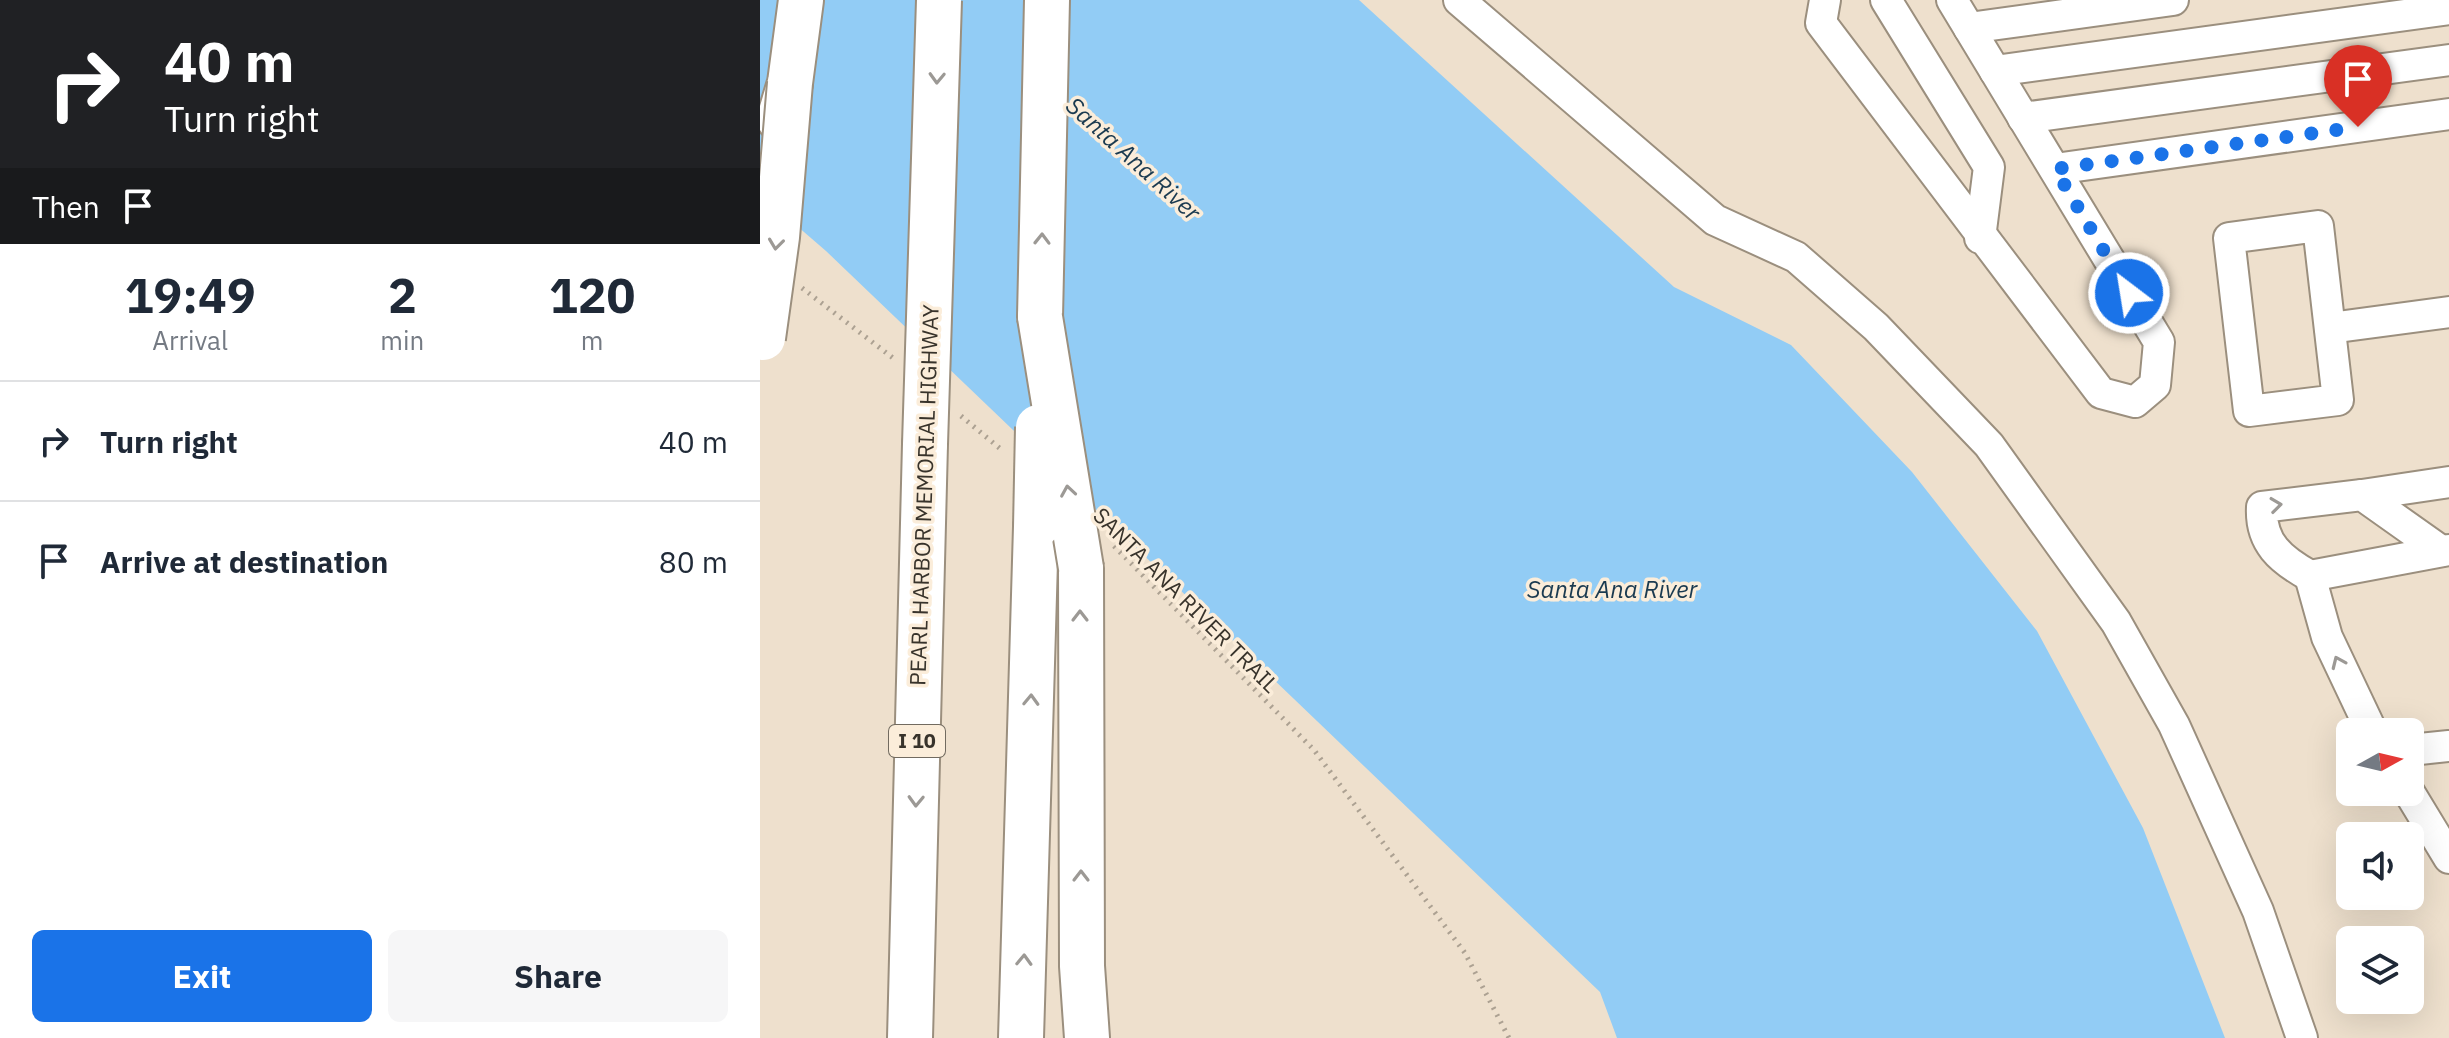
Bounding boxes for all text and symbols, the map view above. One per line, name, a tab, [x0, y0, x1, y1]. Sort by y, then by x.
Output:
text: 40 m	[164, 25, 294, 97]
icon: right	[32, 32, 136, 136]
pin	[2324, 45, 2392, 127]
icon: arrive	[2336, 57, 2380, 101]
one-way arrow	[928, 72, 945, 85]
water label: Santa Ana River	[1060, 89, 1209, 228]
text: Turn right	[164, 95, 320, 142]
icon: arrive	[116, 184, 160, 228]
text: Then	[32, 187, 100, 226]
one-way arrow	[1033, 232, 1050, 245]
one-way arrow	[768, 237, 785, 251]
position arrow	[2087, 251, 2171, 335]
text: 19:49	[125, 264, 256, 326]
text: 2	[388, 264, 417, 326]
text: 120	[549, 264, 635, 326]
street label: PEARL HARBOR MEMORIAL HIGHWAY	[902, 304, 945, 686]
text: Arrival	[152, 323, 228, 357]
text: min	[380, 323, 424, 357]
text: m	[581, 323, 603, 357]
icon: right	[32, 419, 76, 463]
text: Turn right	[100, 422, 238, 461]
text: 40 m	[659, 422, 728, 461]
one-way arrow	[1061, 484, 1078, 497]
one-way arrow	[2270, 497, 2283, 514]
street label: SANTA ANA RIVER TRAIL	[1087, 501, 1285, 699]
icon: arrive	[32, 539, 76, 583]
text: Arrive at destination	[100, 542, 388, 581]
text: 80 m	[659, 542, 728, 581]
water label: Santa Ana River	[1527, 573, 1699, 605]
one-way arrow	[1072, 609, 1089, 622]
one-way arrow	[2332, 656, 2348, 670]
one-way arrow	[1022, 693, 1039, 706]
north arrow	[2336, 718, 2424, 806]
map controls	[2336, 718, 2424, 1014]
road number: I 10	[889, 725, 945, 757]
one-way arrow	[907, 795, 924, 808]
button: sound	[2336, 822, 2424, 910]
one-way arrow	[1072, 869, 1090, 882]
button: layers	[2336, 926, 2424, 1014]
button: Exit	[32, 930, 372, 1022]
button: Share	[388, 930, 728, 1022]
one-way arrow	[1015, 953, 1032, 966]

